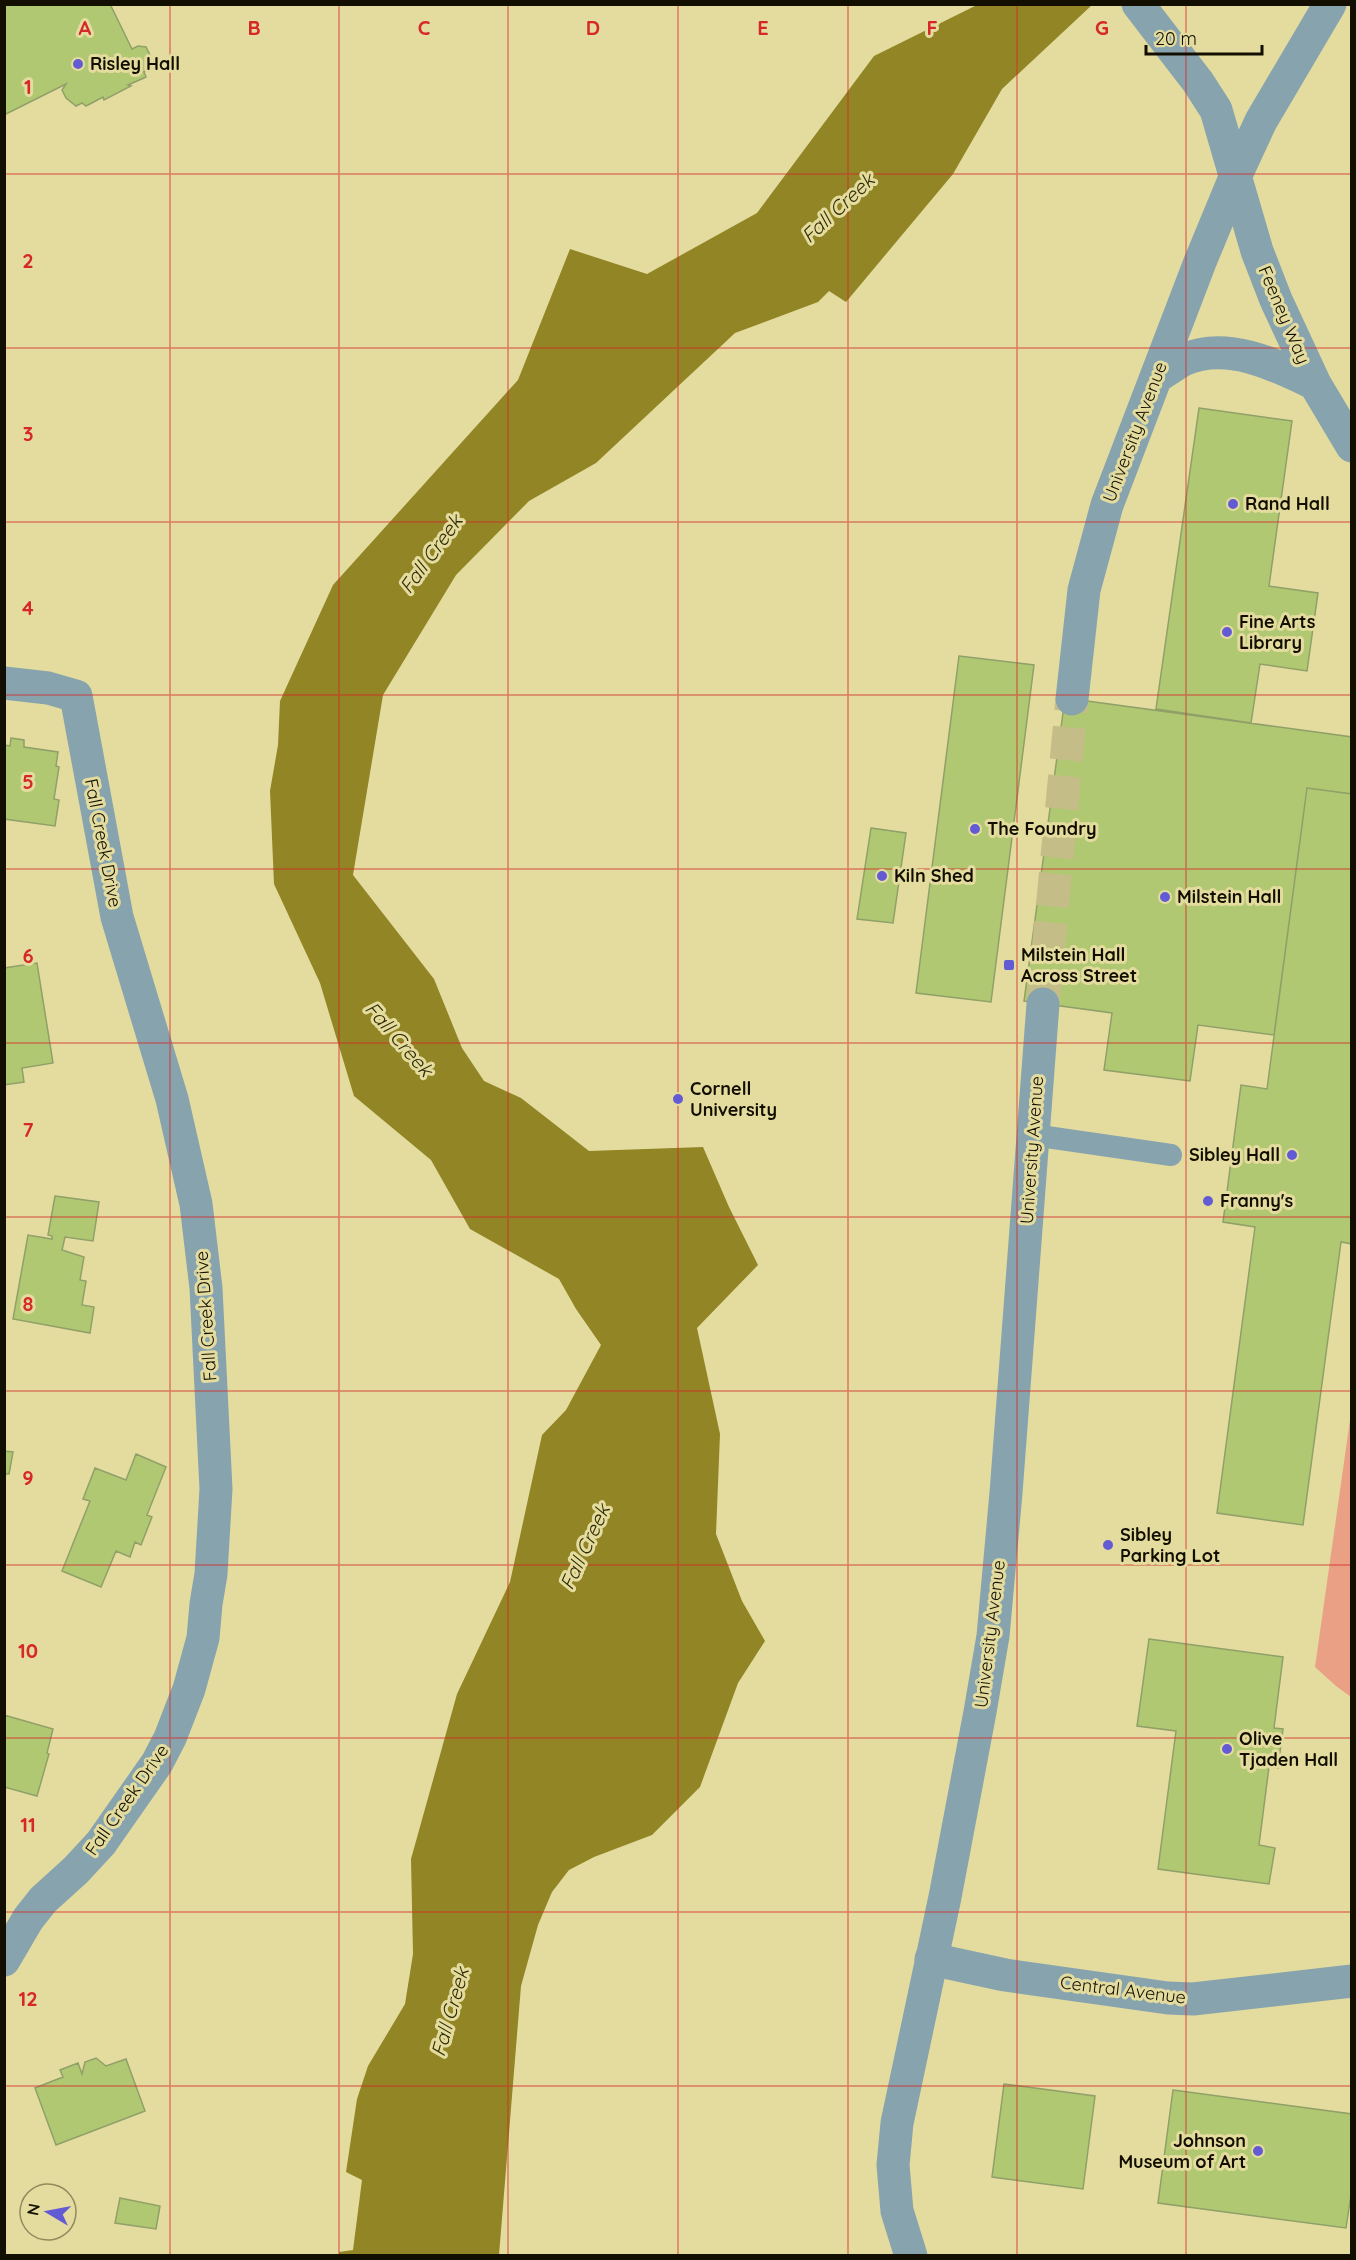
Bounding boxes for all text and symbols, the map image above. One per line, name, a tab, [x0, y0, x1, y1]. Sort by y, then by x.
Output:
text: A	[79, 15, 92, 40]
text: B	[247, 15, 261, 40]
text: C	[418, 15, 431, 40]
text: D	[586, 15, 600, 40]
text: E	[757, 15, 769, 40]
text: F	[926, 15, 938, 40]
text: G	[1095, 15, 1109, 40]
scale bar	[1146, 18, 1262, 56]
text: 20 m	[1155, 27, 1197, 50]
place label: Risley Hall	[90, 52, 180, 75]
marker: Risley Hall	[71, 57, 85, 71]
text: 1	[24, 74, 32, 99]
water label: Fall Creek	[796, 166, 881, 248]
text: 2	[22, 248, 34, 273]
street label: Feeney Way	[1254, 262, 1315, 367]
street label: University Avenue	[1097, 358, 1172, 505]
text: 3	[23, 421, 33, 446]
place label: Rand Hall	[1245, 492, 1330, 515]
marker: Rand Hall	[1226, 497, 1240, 511]
water label: Fall Creek	[394, 508, 469, 598]
text: 4	[22, 595, 34, 620]
place label: Fine Arts Library	[1239, 610, 1316, 654]
marker: Fine Arts Library	[1220, 625, 1234, 639]
text: 5	[22, 769, 34, 794]
street label: Fall Creek Drive	[80, 777, 127, 909]
place label: The Foundry	[987, 817, 1097, 840]
marker: The Foundry	[968, 822, 982, 836]
place label: Kiln Shed	[894, 864, 974, 887]
marker: Kiln Shed	[875, 869, 889, 883]
place label: Milstein Hall	[1177, 885, 1281, 908]
marker: Milstein Hall	[1158, 890, 1172, 904]
text: 6	[22, 943, 34, 968]
place label: Milstein Hall Across Street	[1021, 943, 1137, 987]
marker: Milstein Hall Across Street	[1002, 958, 1016, 972]
water label: Fall Creek	[360, 996, 440, 1083]
street label: University Avenue	[1015, 1075, 1048, 1225]
place label: Cornell University	[690, 1077, 777, 1121]
marker: Cornell University	[671, 1092, 685, 1106]
text: 7	[23, 1117, 34, 1142]
place label: Sibley Hall	[1189, 1143, 1280, 1166]
marker: Sibley Hall	[1285, 1148, 1299, 1162]
place label: Franny's	[1220, 1189, 1294, 1212]
marker: Franny's	[1201, 1194, 1215, 1208]
street label: Fall Creek Drive	[189, 1250, 222, 1382]
text: 8	[23, 1291, 34, 1316]
text: 9	[22, 1465, 34, 1490]
water label: Fall Creek	[554, 1498, 616, 1593]
place label: Sibley Parking Lot	[1120, 1523, 1220, 1567]
marker: Sibley Parking Lot	[1101, 1538, 1115, 1552]
street label: University Avenue	[969, 1559, 1010, 1709]
text: 10	[18, 1638, 38, 1663]
place label: Olive Tjaden Hall	[1239, 1727, 1338, 1771]
street label: Fall Creek Drive	[80, 1740, 173, 1860]
marker: Olive Tjaden Hall	[1220, 1742, 1234, 1756]
text: 11	[20, 1812, 36, 1837]
water label: Fall Creek	[425, 1962, 475, 2059]
street label: Central Avenue	[1059, 1970, 1187, 2009]
text: 12	[18, 1986, 38, 2011]
place label: Johnson Museum of Art	[1118, 2129, 1246, 2173]
marker: Johnson Museum of Art	[1251, 2144, 1265, 2158]
north arrow	[18, 2182, 78, 2242]
text: N	[22, 2202, 44, 2217]

